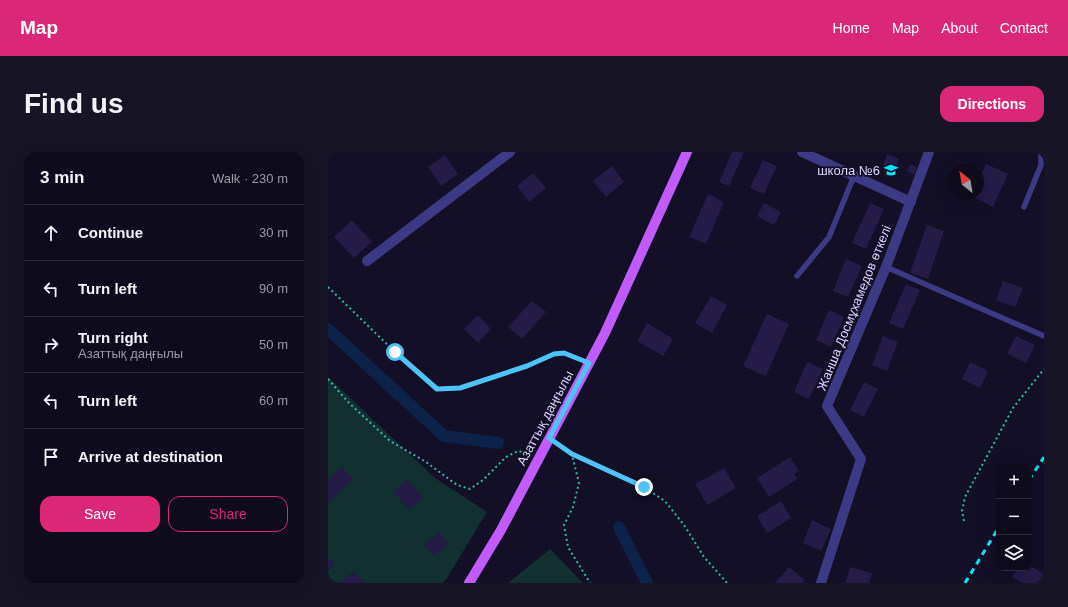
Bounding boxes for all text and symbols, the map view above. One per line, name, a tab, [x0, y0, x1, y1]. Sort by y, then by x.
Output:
text: Map	[20, 17, 58, 38]
text: Home	[833, 20, 870, 36]
text: Map	[892, 20, 919, 36]
text: About	[941, 20, 978, 36]
text: Contact	[1000, 20, 1048, 36]
button: Directions	[940, 86, 1044, 122]
text: Find us	[24, 88, 124, 119]
school or university icon: школа №6	[883, 162, 899, 178]
place label: школа №6	[817, 163, 880, 178]
north arrow	[948, 164, 984, 200]
text: 3 min	[40, 168, 84, 187]
text: Walk · 230 m	[212, 171, 288, 186]
icon: ahead	[40, 222, 62, 244]
street label: Жанша Досмұхамедов өткелі	[814, 223, 894, 393]
text: Continue	[78, 224, 143, 241]
text: 30 m	[259, 225, 288, 240]
icon: left	[40, 278, 62, 300]
text: Turn left	[78, 280, 137, 297]
text: 90 m	[259, 281, 288, 296]
text: Turn right	[78, 329, 148, 346]
icon: right	[40, 334, 62, 356]
text: 50 m	[259, 337, 288, 352]
route start	[386, 343, 404, 361]
text: Азаттық даңғылы	[78, 346, 183, 361]
street label: Азаттық даңғылы	[514, 368, 576, 468]
icon: left	[40, 390, 62, 412]
text: Turn left	[78, 392, 137, 409]
text: 60 m	[259, 393, 288, 408]
icon: arrive	[40, 446, 62, 468]
text: Arrive at destination	[78, 448, 223, 465]
map controls	[996, 463, 1032, 571]
button: +	[996, 463, 1032, 499]
route end	[635, 478, 653, 496]
button: Save	[40, 496, 160, 532]
button: Share	[168, 496, 288, 532]
button: −	[996, 499, 1032, 535]
button: layers	[996, 535, 1032, 571]

